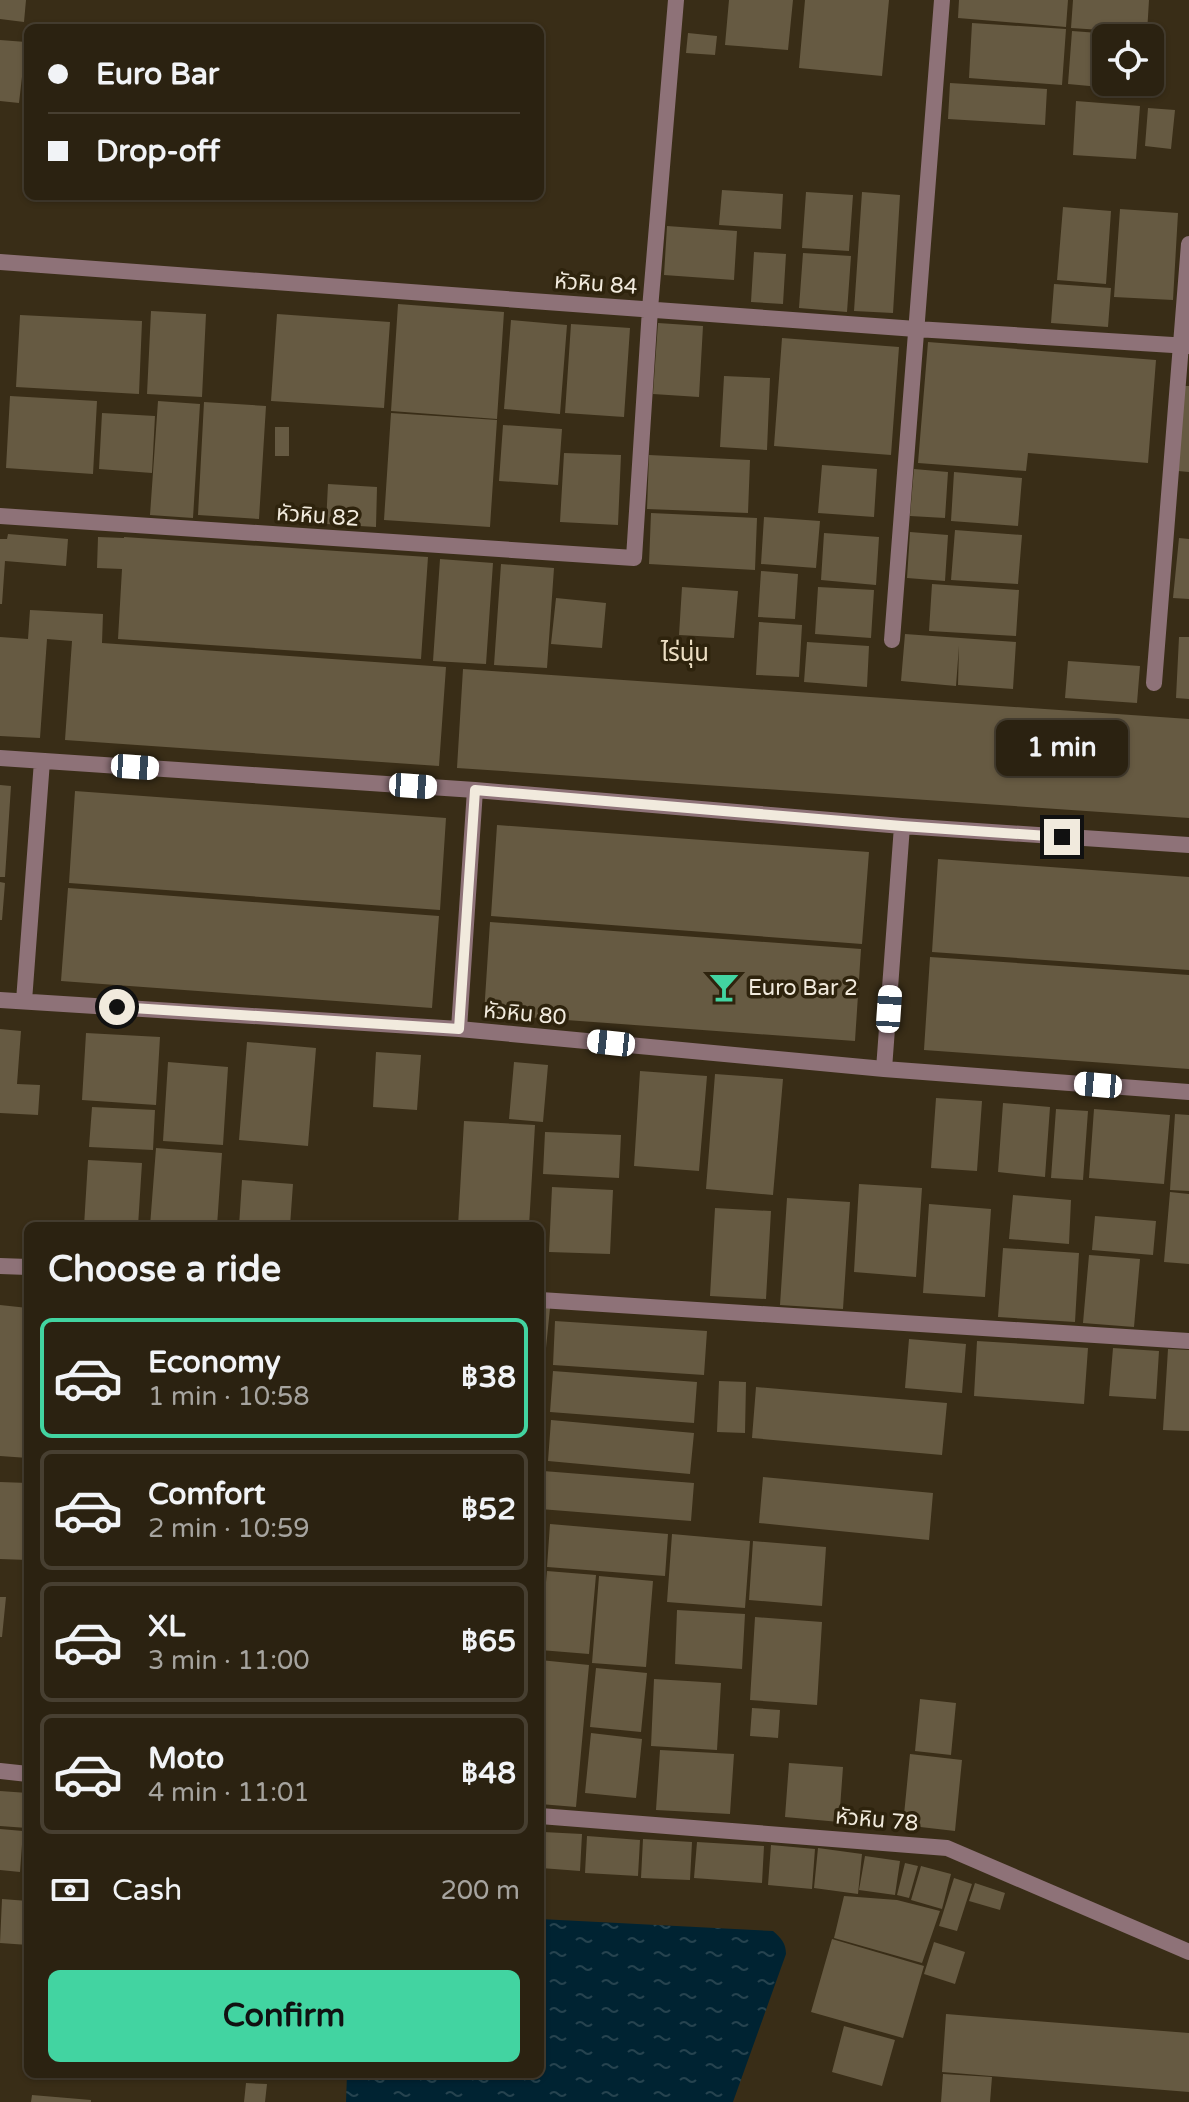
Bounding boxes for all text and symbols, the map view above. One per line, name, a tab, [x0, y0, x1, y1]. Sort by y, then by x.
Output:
map controls	[1092, 24, 1164, 96]
button: locate	[1092, 24, 1164, 96]
text: Euro Bar	[96, 56, 219, 93]
text: Drop-off	[96, 133, 220, 170]
street label: หัวหิน 84	[553, 268, 639, 300]
street label: หัวหิน 82	[275, 500, 360, 532]
district label: ไร่นุ่น	[660, 639, 709, 668]
callout: 1 min	[996, 721, 1128, 777]
text: 1 min	[1027, 732, 1097, 763]
car	[110, 753, 160, 781]
car	[388, 772, 438, 800]
route end	[1044, 819, 1080, 855]
bar icon: Euro Bar 2	[707, 970, 741, 1004]
place label: Euro Bar 2	[748, 975, 858, 1001]
car	[875, 984, 903, 1034]
route start	[99, 989, 135, 1025]
street label: หัวหิน 80	[482, 997, 568, 1031]
car	[586, 1029, 636, 1057]
car	[1073, 1071, 1123, 1099]
text: Choose a ride	[48, 1248, 281, 1291]
icon: car	[52, 1342, 124, 1414]
text: Economy	[148, 1344, 281, 1381]
text: ฿38	[461, 1359, 516, 1396]
text: 1 min · 10:58	[148, 1381, 310, 1412]
icon: car	[52, 1474, 124, 1546]
text: Comfort	[148, 1476, 266, 1513]
text: ฿52	[461, 1491, 516, 1528]
text: 2 min · 10:59	[148, 1513, 310, 1544]
icon: car	[52, 1606, 124, 1678]
text: XL	[148, 1608, 185, 1645]
text: ฿65	[461, 1623, 516, 1660]
text: 3 min · 11:00	[148, 1645, 310, 1676]
icon: car	[52, 1738, 124, 1810]
text: Moto	[148, 1740, 224, 1777]
text: ฿48	[461, 1755, 516, 1792]
text: 4 min · 11:01	[148, 1777, 310, 1808]
street label: หัวหิน 78	[834, 1803, 920, 1837]
icon: cash	[48, 1868, 92, 1912]
text: Cash	[112, 1872, 182, 1909]
text: 200 m	[440, 1875, 520, 1906]
button: Confirm	[48, 1970, 520, 2062]

